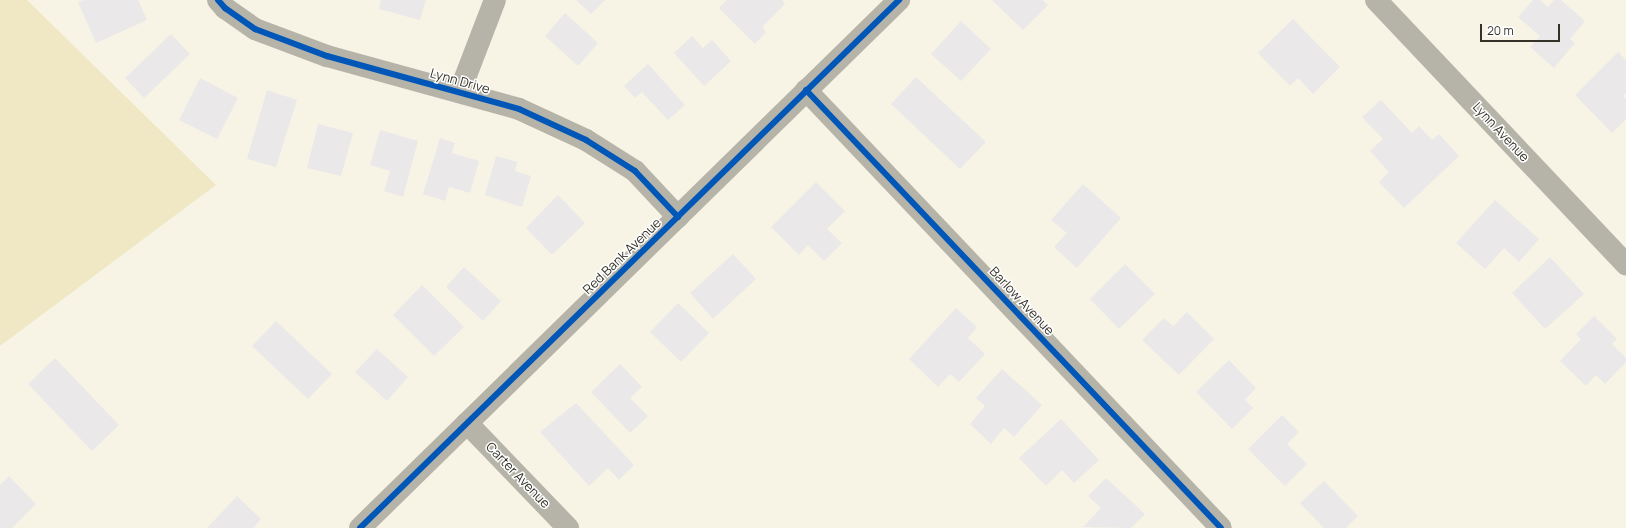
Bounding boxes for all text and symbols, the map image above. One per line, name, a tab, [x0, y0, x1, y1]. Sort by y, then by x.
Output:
scale bar	[1482, 16, 1562, 42]
text: 20 m	[1487, 22, 1514, 39]
street label: Lynn Drive	[428, 65, 492, 97]
street label: Lynn Avenue	[1470, 99, 1532, 165]
street label: Red Bank Avenue	[580, 215, 664, 297]
street label: Barlow Avenue	[986, 264, 1058, 338]
street label: Carter Avenue	[483, 439, 553, 511]

